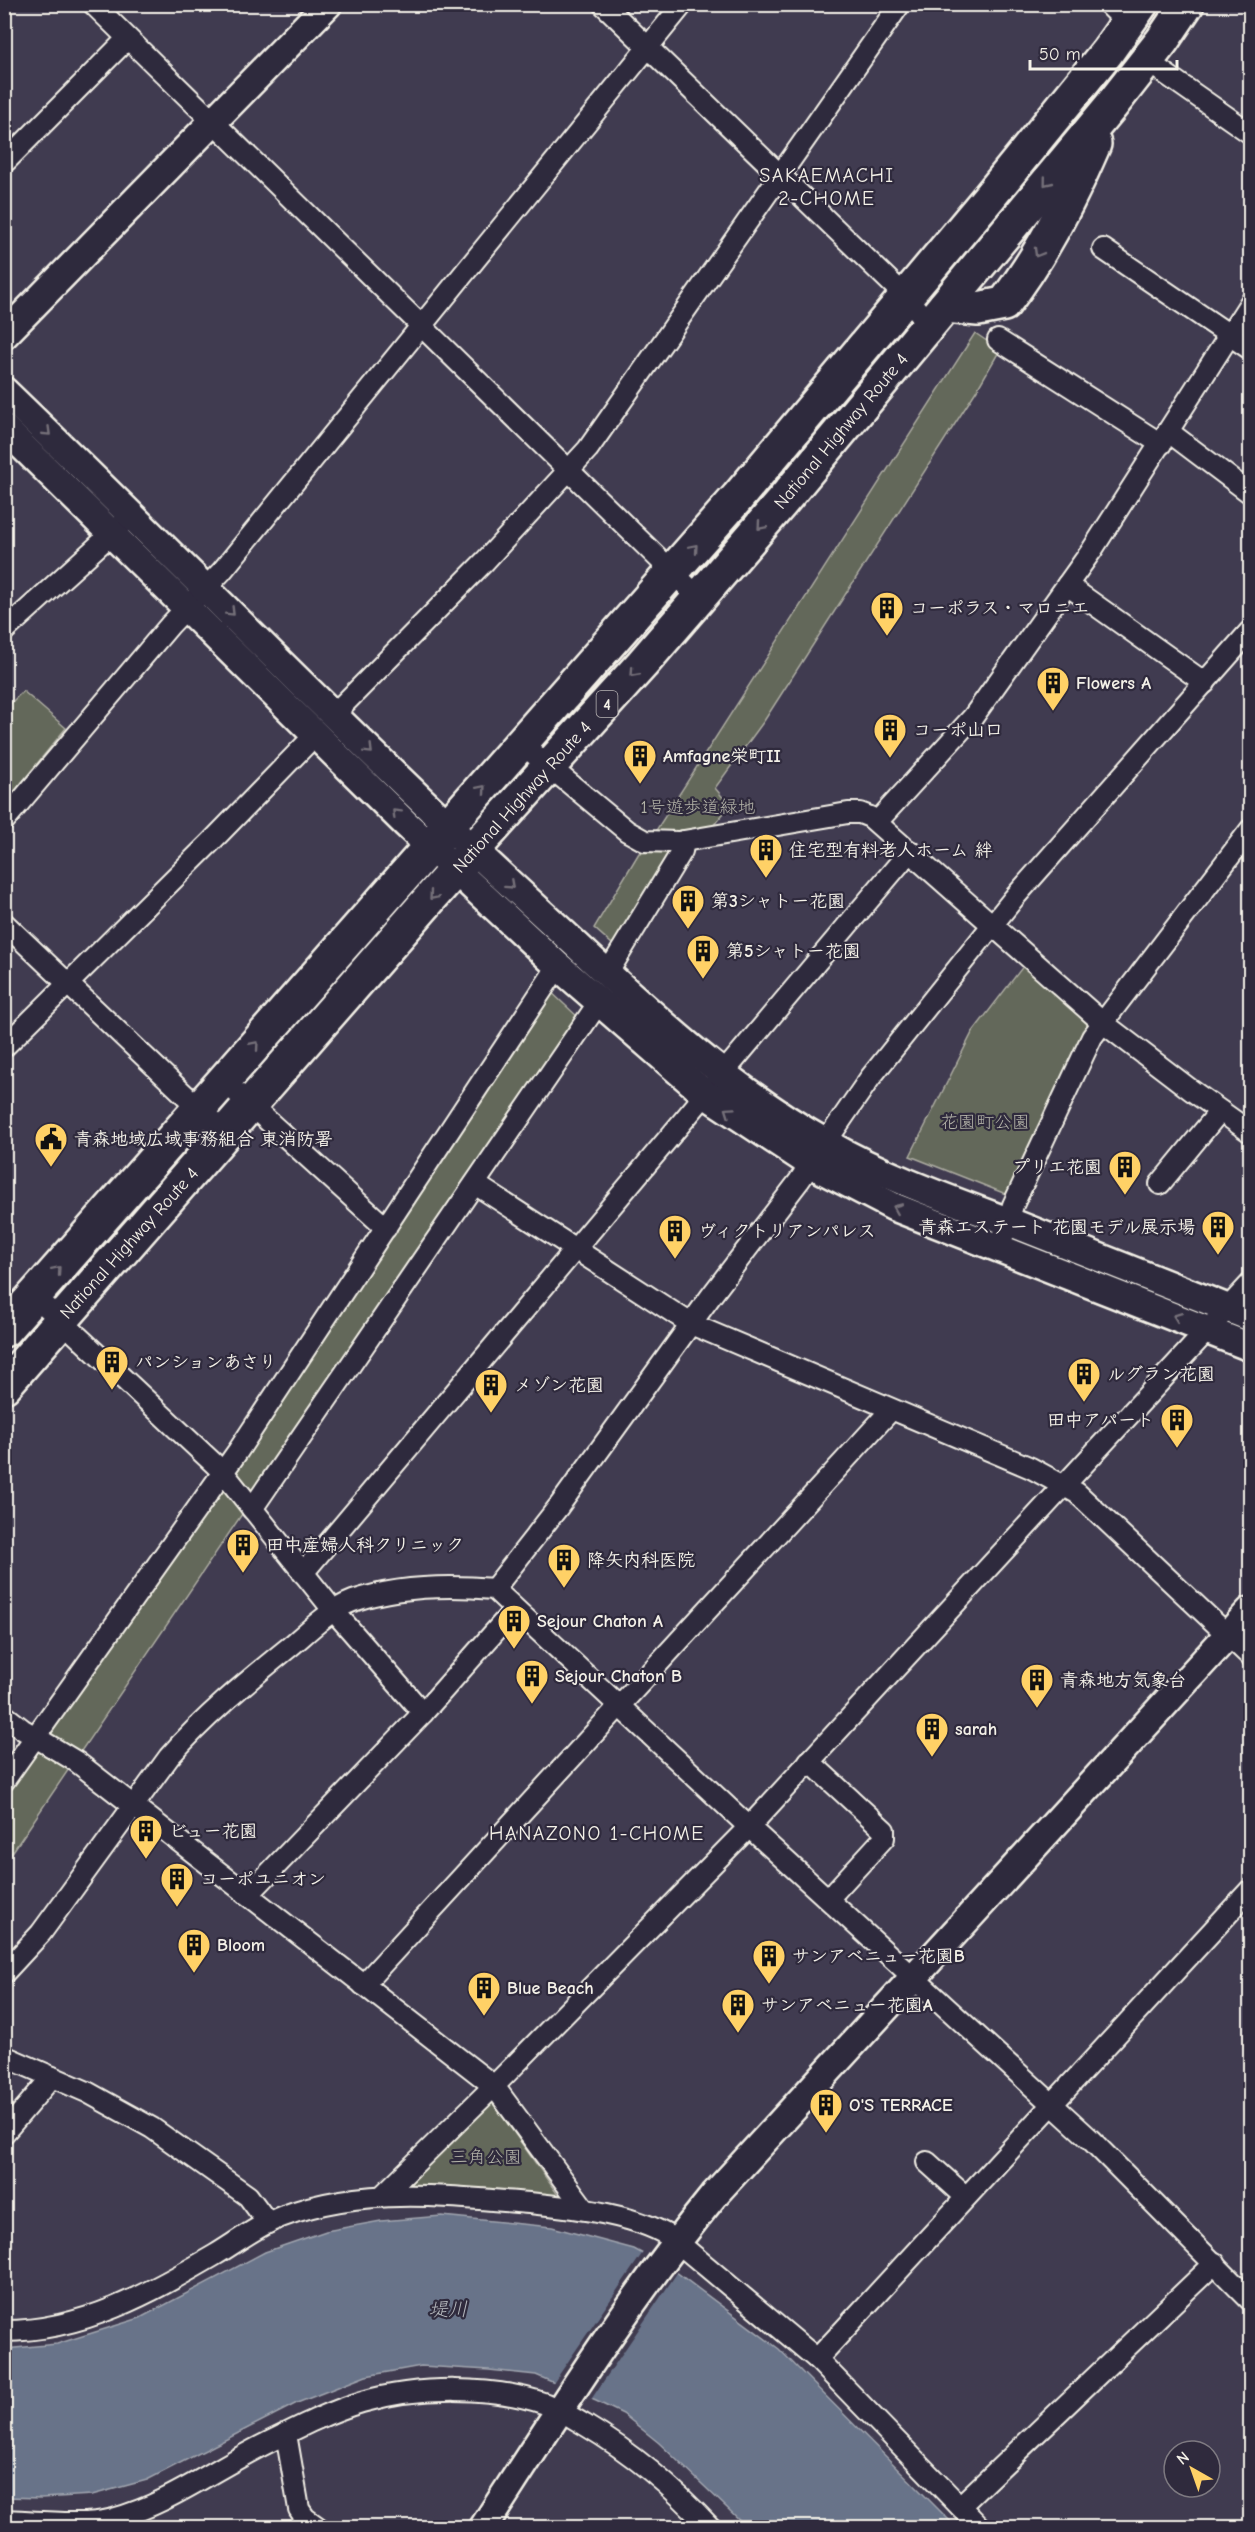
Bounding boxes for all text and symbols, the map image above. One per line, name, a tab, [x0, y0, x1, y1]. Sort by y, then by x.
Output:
scale bar	[1030, 33, 1177, 71]
text: 50 m	[1039, 44, 1081, 65]
district label: SAKAEMACHI 2-CHOME	[759, 164, 895, 210]
one-way arrow	[1044, 175, 1055, 186]
one-way arrow	[1034, 247, 1046, 257]
street label: National Highway Route 4	[770, 349, 913, 513]
one-way arrow	[39, 424, 50, 435]
one-way arrow	[757, 519, 768, 530]
one-way arrow	[687, 544, 698, 555]
building icon: コーポラス・マロニエ	[869, 590, 905, 637]
place label: コーポラス・マロニエ	[910, 598, 1089, 619]
one-way arrow	[223, 605, 234, 616]
building icon: Flowers A	[1035, 665, 1071, 712]
one-way arrow	[630, 667, 641, 677]
place label: Flowers A	[1076, 673, 1151, 694]
road number: 4	[596, 691, 618, 717]
building icon: コーポ山口	[872, 712, 908, 759]
street label: National Highway Route 4	[449, 717, 596, 877]
place label: コーポ山口	[913, 720, 1003, 741]
building icon: Amfagne栄町II	[622, 738, 658, 785]
one-way arrow	[362, 742, 373, 753]
place label: Amfagne栄町II	[663, 746, 781, 767]
one-way arrow	[475, 786, 486, 796]
park label: 1号遊歩道緑地	[640, 797, 756, 818]
one-way arrow	[392, 809, 402, 820]
building icon: 住宅型有料老人ホーム 絆	[748, 832, 784, 879]
place label: 住宅型有料老人ホーム 絆	[789, 840, 993, 861]
one-way arrow	[503, 878, 514, 889]
building icon: 第3シャトー花園	[670, 883, 706, 930]
one-way arrow	[429, 889, 440, 900]
place label: 第3シャトー花園	[711, 891, 845, 912]
building icon: 第5シャトー花園	[685, 933, 721, 980]
place label: 第5シャトー花園	[726, 941, 861, 962]
one-way arrow	[248, 1041, 259, 1052]
one-way arrow	[725, 1107, 736, 1118]
park label: 花園町公園	[940, 1112, 1030, 1133]
public building icon: 青森地域広域事務組合 東消防署	[33, 1121, 69, 1168]
place label: 青森地域広域事務組合 東消防署	[74, 1129, 332, 1150]
building icon: プリエ花園	[1107, 1149, 1143, 1196]
place label: プリエ花園	[1012, 1157, 1102, 1178]
street label: National Highway Route 4	[56, 1163, 203, 1323]
one-way arrow	[892, 1203, 903, 1215]
building icon: 青森エステート 花園モデル展示場	[1200, 1209, 1236, 1256]
building icon: ヴィクトリアンパレス	[657, 1213, 693, 1260]
place label: 青森エステート 花園モデル展示場	[919, 1217, 1195, 1238]
place label: ヴィクトリアンパレス	[698, 1221, 876, 1242]
one-way arrow	[50, 1267, 61, 1277]
one-way arrow	[1172, 1312, 1182, 1325]
building icon: パンションあさり	[94, 1344, 130, 1391]
place label: パンションあさり	[135, 1352, 277, 1373]
building icon: ルグラン花園	[1066, 1356, 1102, 1403]
place label: ルグラン花園	[1107, 1364, 1215, 1385]
building icon: メゾン花園	[473, 1367, 509, 1414]
place label: メゾン花園	[514, 1375, 604, 1396]
building icon: 田中アパート	[1159, 1402, 1195, 1449]
place label: 田中アパート	[1047, 1410, 1154, 1431]
building icon: 田中産婦人科クリニック	[225, 1527, 261, 1574]
place label: 田中産婦人科クリニック	[266, 1535, 464, 1556]
building icon: 降矢内科医院	[546, 1542, 582, 1589]
place label: 降矢内科医院	[587, 1550, 695, 1571]
building icon: Sejour Chaton A	[496, 1603, 532, 1650]
place label: Sejour Chaton A	[537, 1611, 663, 1632]
building icon: Sejour Chaton B	[514, 1658, 550, 1705]
building icon: 青森地方気象台	[1019, 1662, 1055, 1709]
place label: Sejour Chaton B	[555, 1666, 682, 1687]
place label: 青森地方気象台	[1060, 1670, 1186, 1691]
building icon: sarah	[914, 1711, 950, 1758]
place label: sarah	[955, 1719, 997, 1740]
building icon: ビュー花園	[128, 1813, 164, 1860]
place label: ビュー花園	[169, 1821, 258, 1842]
district label: HANAZONO 1-CHOME	[489, 1822, 705, 1845]
building icon: コーポユニオン	[159, 1861, 195, 1908]
place label: コーポユニオン	[200, 1869, 326, 1890]
building icon: Bloom	[176, 1927, 212, 1974]
place label: Bloom	[217, 1935, 265, 1956]
building icon: サンアベニュー花園B	[751, 1938, 787, 1985]
place label: サンアベニュー花園B	[792, 1946, 965, 1967]
building icon: Blue Beach	[466, 1970, 502, 2017]
place label: Blue Beach	[507, 1978, 594, 1999]
building icon: サンアベニュー花園A	[720, 1987, 756, 2034]
place label: サンアベニュー花園A	[761, 1995, 933, 2016]
building icon: O'S TERRACE	[808, 2087, 844, 2134]
place label: O'S TERRACE	[849, 2095, 953, 2116]
park label: 三角公園	[450, 2147, 522, 2168]
water label: 堤川	[428, 2298, 468, 2321]
north arrow	[1162, 2439, 1222, 2499]
text: N	[1173, 2448, 1193, 2469]

